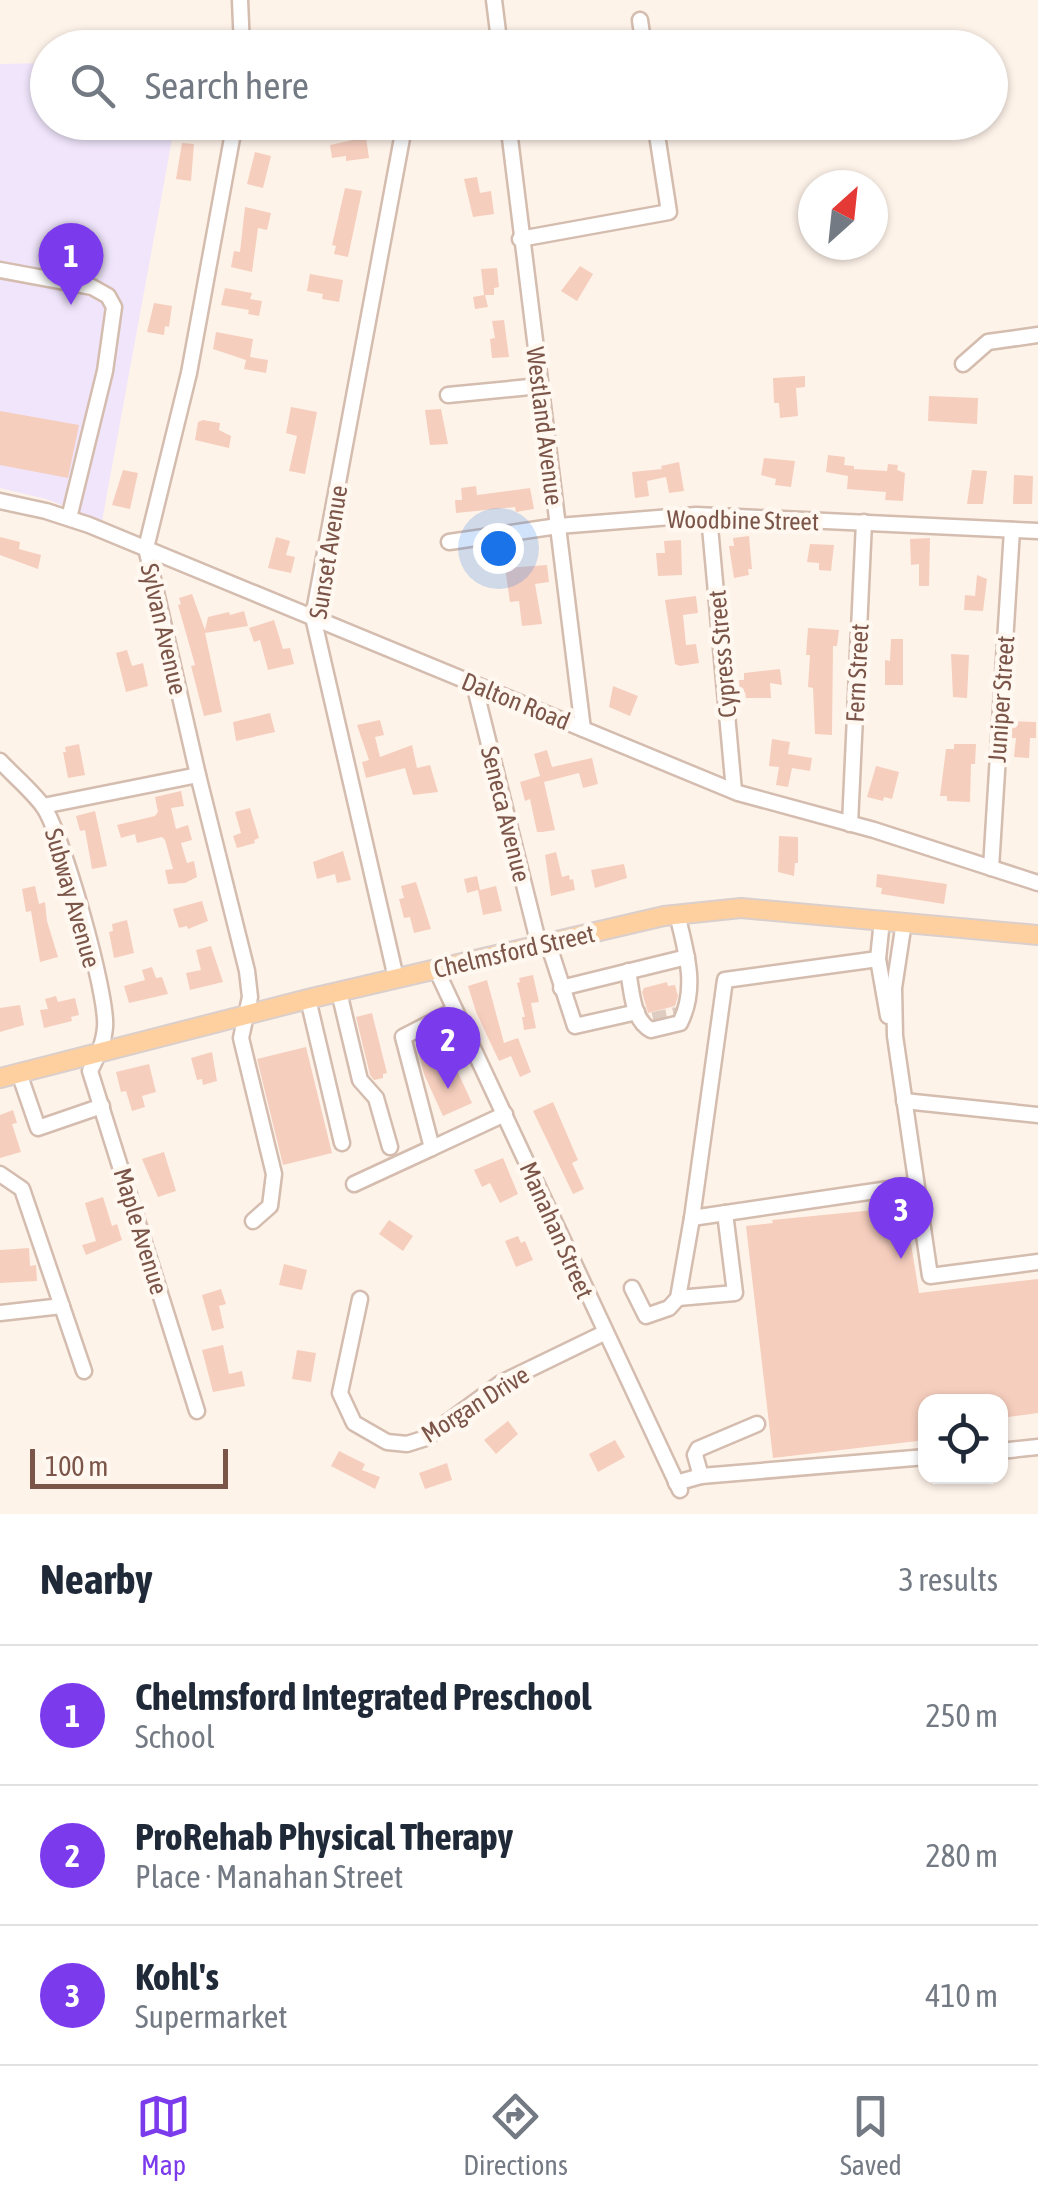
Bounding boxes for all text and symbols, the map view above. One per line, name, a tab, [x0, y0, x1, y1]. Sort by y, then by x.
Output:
search box	[30, 30, 1008, 140]
icon: search	[65, 58, 120, 113]
text: Search here	[145, 64, 309, 107]
north arrow	[798, 170, 888, 260]
pin: 1	[38, 222, 104, 305]
street label: Westland Avenue	[521, 345, 569, 507]
street label: Sunset Avenue	[304, 483, 352, 621]
street label: Woodbine Street	[667, 505, 819, 535]
your location	[473, 523, 524, 574]
street label: Sylvan Avenue	[135, 561, 193, 697]
street label: Cypress Street	[702, 589, 742, 719]
street label: Fern Street	[840, 623, 874, 723]
street label: Juniper Street	[983, 635, 1019, 763]
street label: Dalton Road	[458, 667, 574, 735]
street label: Seneca Avenue	[476, 743, 536, 885]
street label: Subway Avenue	[40, 825, 106, 971]
street label: Chelmsford Street	[431, 919, 597, 983]
pin: 2	[416, 1006, 480, 1089]
street label: Manahan Street	[514, 1157, 600, 1303]
street label: Maple Avenue	[109, 1164, 173, 1298]
pin: 3	[868, 1176, 934, 1259]
street label: Morgan Drive	[416, 1360, 534, 1448]
map controls	[918, 1394, 1008, 1484]
button: locate	[918, 1394, 1008, 1484]
scale bar	[30, 1444, 228, 1488]
text: 100 m	[45, 1450, 108, 1482]
text: Nearby	[40, 1555, 153, 1603]
text: 3 results	[899, 1561, 998, 1598]
text: Chelmsford Integrated Preschool	[135, 1675, 591, 1718]
text: 1	[65, 1697, 80, 1734]
text: 250 m	[925, 1697, 998, 1734]
text: School	[135, 1718, 214, 1755]
text: ProRehab Physical Therapy	[135, 1815, 513, 1858]
text: 2	[65, 1837, 80, 1874]
text: 280 m	[925, 1837, 998, 1874]
text: Place · Manahan Street	[135, 1858, 403, 1895]
text: Kohl's	[135, 1955, 219, 1998]
text: 3	[65, 1977, 80, 2014]
text: 410 m	[925, 1977, 998, 2014]
text: Supermarket	[135, 1998, 288, 2035]
tab: Map	[136, 2089, 191, 2181]
tab: Directions	[463, 2089, 568, 2181]
tab: Saved	[840, 2089, 902, 2181]

